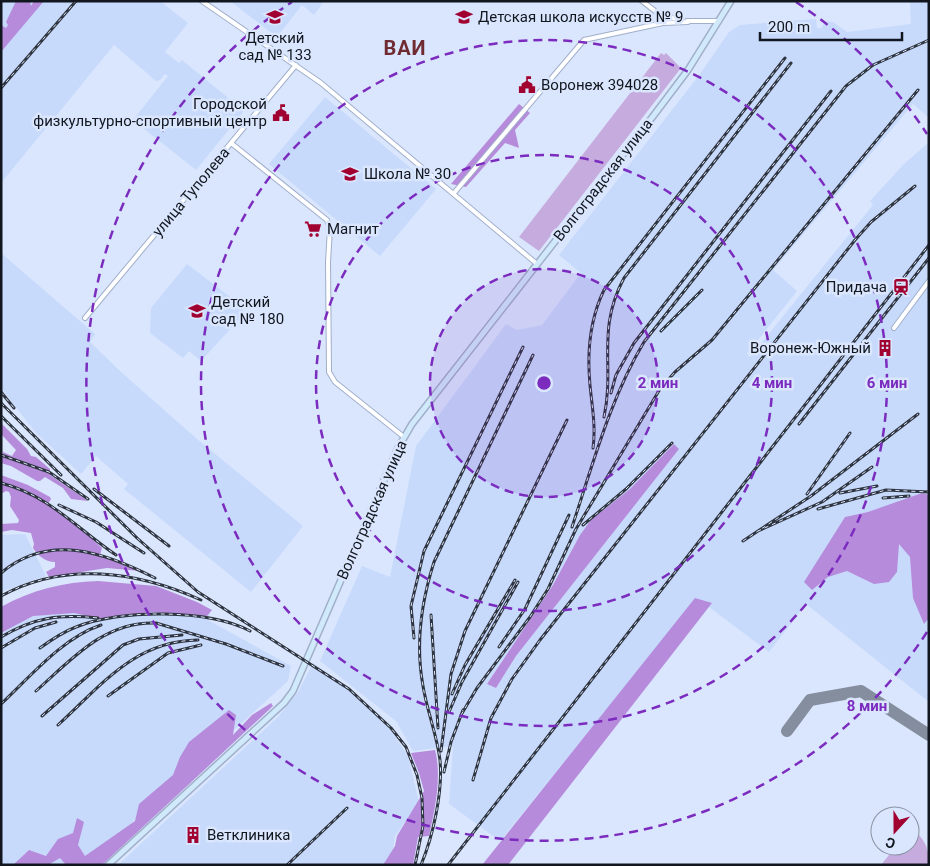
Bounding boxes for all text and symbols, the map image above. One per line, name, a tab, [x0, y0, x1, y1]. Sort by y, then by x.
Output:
school or university icon: Детский сад № 133	[265, 7, 285, 27]
school or university icon: Детская школа искусств № 9	[454, 7, 474, 27]
place label: Детская школа искусств № 9	[478, 8, 683, 26]
scale bar	[760, 10, 902, 42]
text: 200 m	[768, 18, 810, 36]
place label: Детский сад № 133	[238, 29, 312, 64]
district label: ВАИ	[383, 36, 427, 60]
public building icon: Воронеж 394028	[517, 75, 537, 95]
place label: Воронеж 394028	[541, 76, 658, 94]
place label: Городской физкультурно-спортивный центр	[33, 95, 267, 130]
public building icon: Городской физкультурно-спортивный центр	[271, 103, 291, 123]
street label: Волгоградская улица	[550, 115, 656, 245]
street label: улица Туполева	[149, 144, 233, 240]
school or university icon: Школа № 30	[340, 164, 360, 184]
place label: Школа № 30	[364, 165, 451, 183]
supermarket icon: Магнит	[303, 219, 323, 239]
place label: Магнит	[327, 220, 379, 238]
station icon: Придача	[891, 277, 911, 297]
place label: Придача	[826, 278, 887, 296]
place label: Детский сад № 180	[211, 293, 284, 328]
school or university icon: Детский сад № 180	[187, 301, 207, 321]
building icon: Воронеж-Южный	[875, 338, 895, 358]
place label: Воронеж-Южный	[750, 339, 871, 357]
centre of rings	[535, 374, 553, 392]
text: 2 мин	[638, 374, 678, 392]
text: 4 мин	[752, 374, 792, 392]
text: 6 мин	[867, 374, 907, 392]
street label: Волгоградская улица	[333, 438, 411, 582]
text: 8 мин	[847, 697, 887, 715]
north arrow	[870, 806, 920, 856]
building icon: Ветклиника	[183, 825, 203, 845]
place label: Ветклиника	[207, 826, 290, 844]
text: С	[883, 834, 897, 852]

